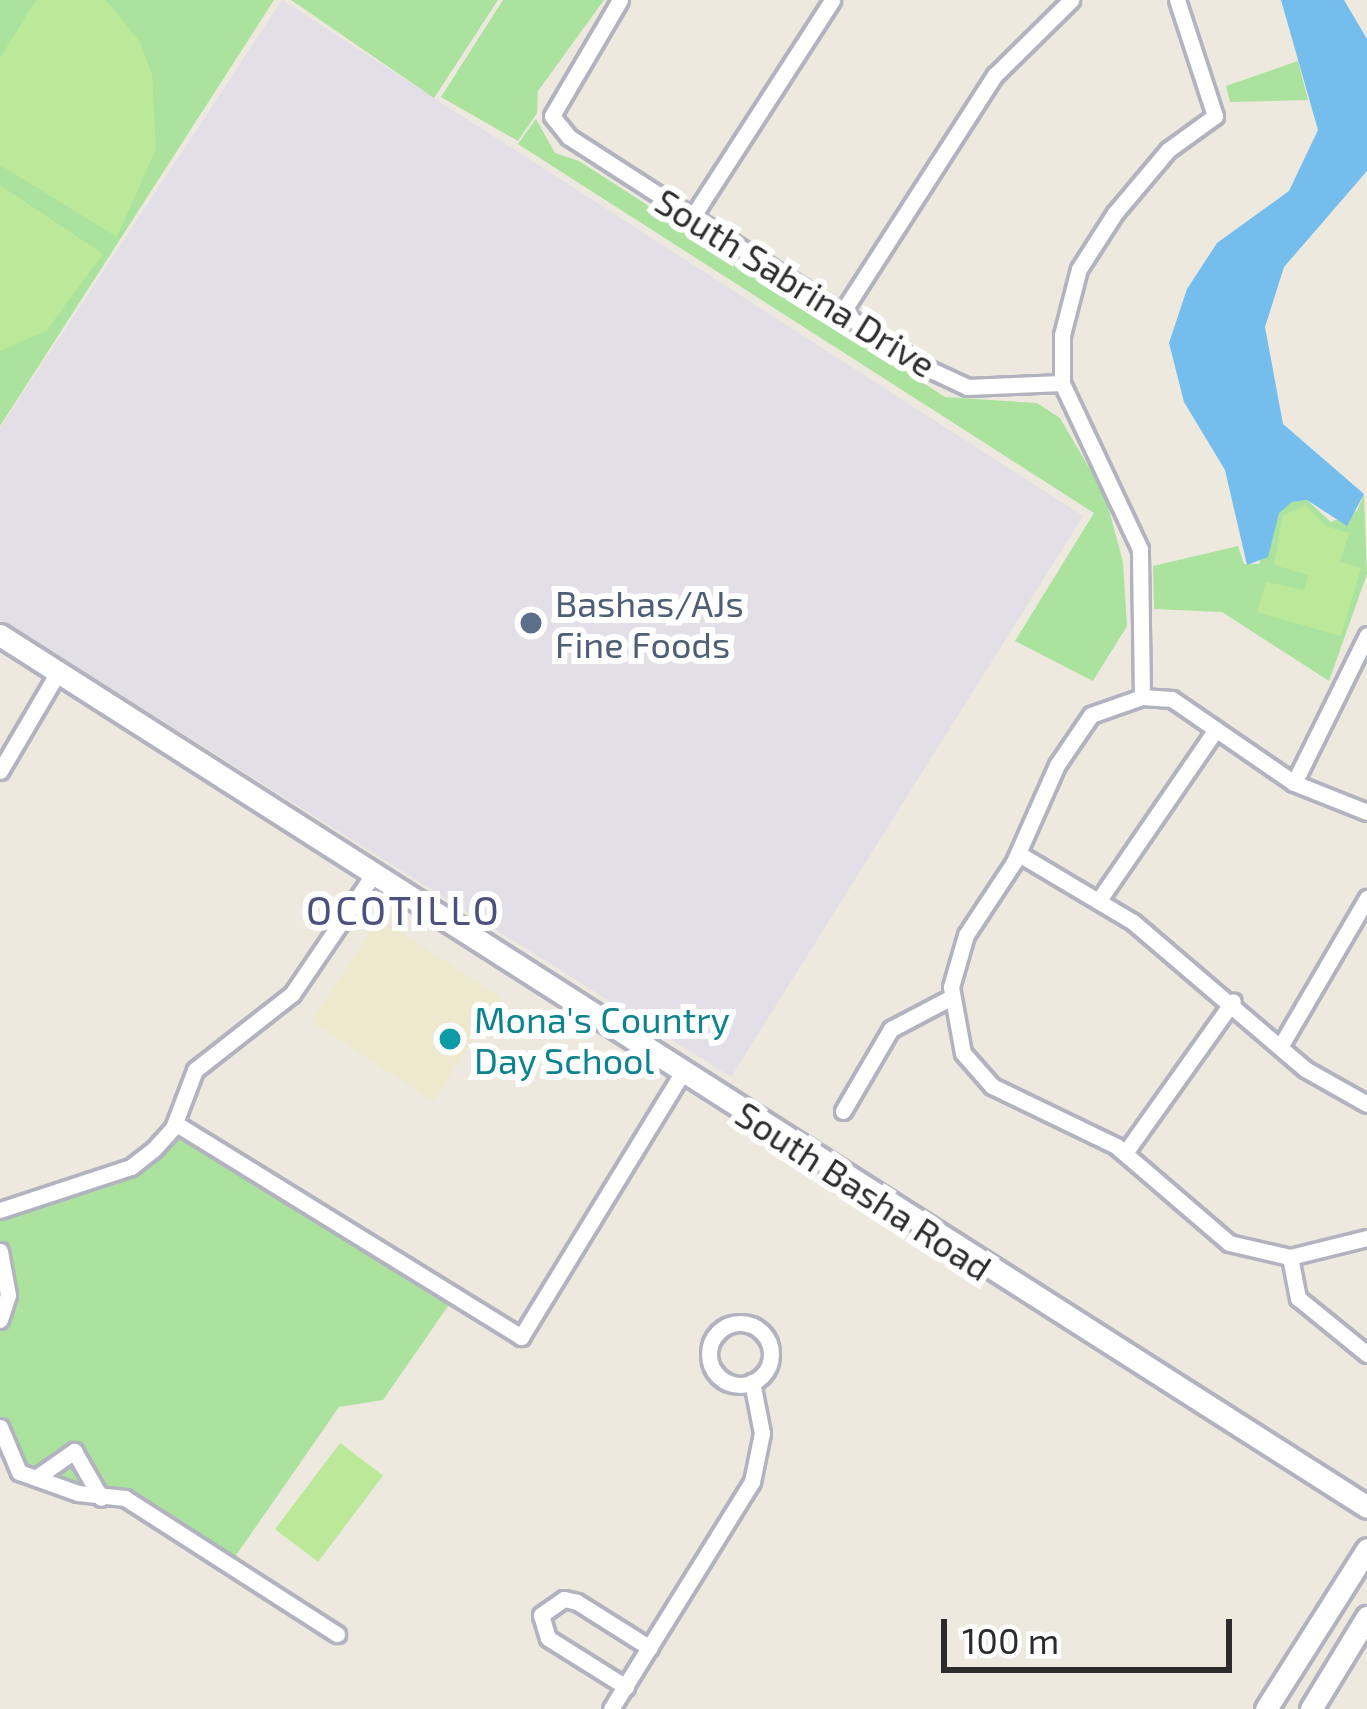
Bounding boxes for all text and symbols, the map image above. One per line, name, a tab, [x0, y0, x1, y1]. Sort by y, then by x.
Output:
street label: South Sabrina Drive	[648, 178, 944, 386]
place label: Bashas/AJs Fine Foods	[555, 580, 744, 665]
marker: Bashas/AJs Fine Foods	[518, 610, 544, 636]
district label: OCOTILLO	[306, 887, 502, 933]
place label: Mona's Country Day School	[474, 996, 730, 1081]
marker: Mona's Country Day School	[437, 1026, 463, 1052]
street label: South Basha Road	[728, 1091, 1000, 1289]
scale bar	[947, 1595, 1238, 1669]
text: 100 m	[962, 1618, 1059, 1661]

